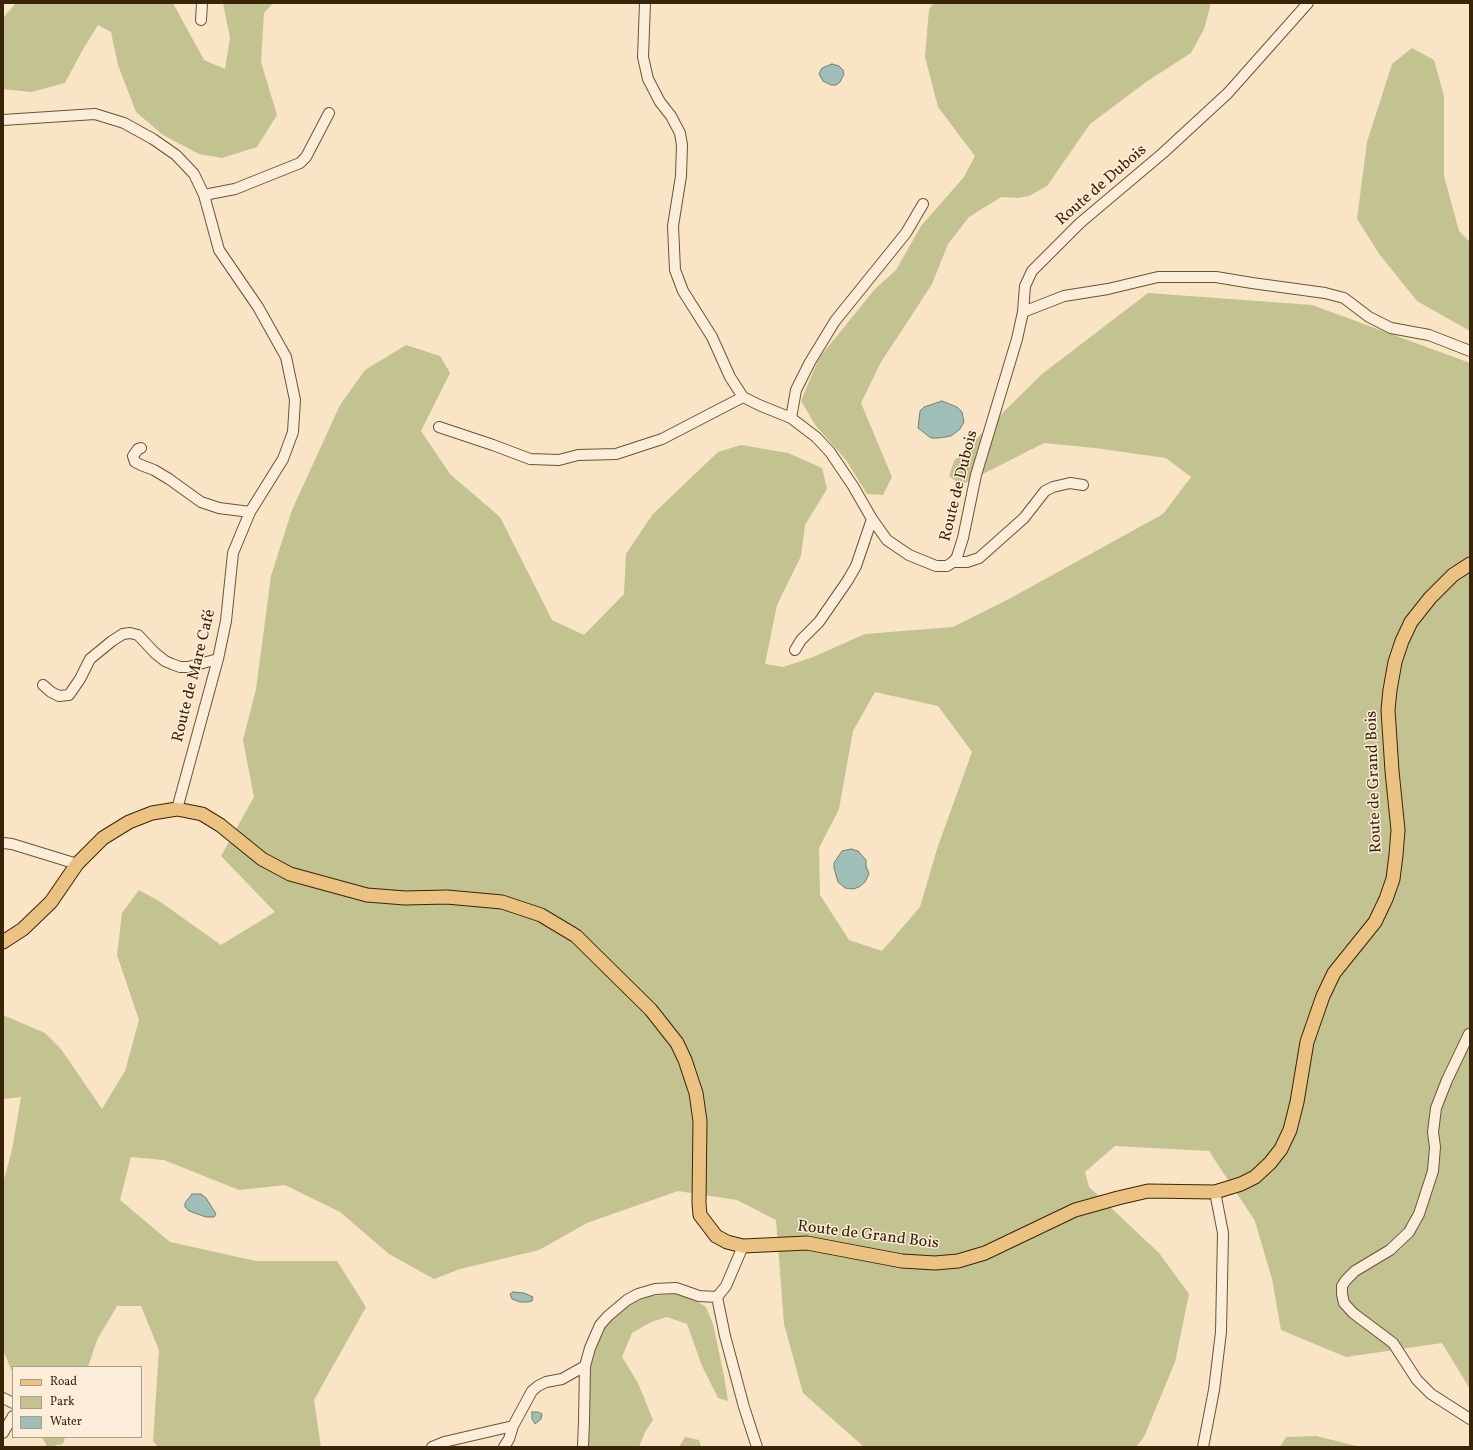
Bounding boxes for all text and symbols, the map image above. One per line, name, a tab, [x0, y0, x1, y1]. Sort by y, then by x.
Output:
street label: Route de Dubois	[1053, 141, 1151, 231]
street label: Route de Dubois	[937, 428, 983, 544]
street label: Route de Mare Café	[169, 608, 221, 744]
street label: Route de Grand Bois	[1363, 710, 1387, 854]
street label: Route de Grand Bois	[796, 1218, 940, 1254]
legend	[12, 1366, 142, 1438]
text: Road	[50, 1374, 77, 1390]
text: Park	[50, 1394, 75, 1410]
text: Water	[50, 1414, 82, 1430]

